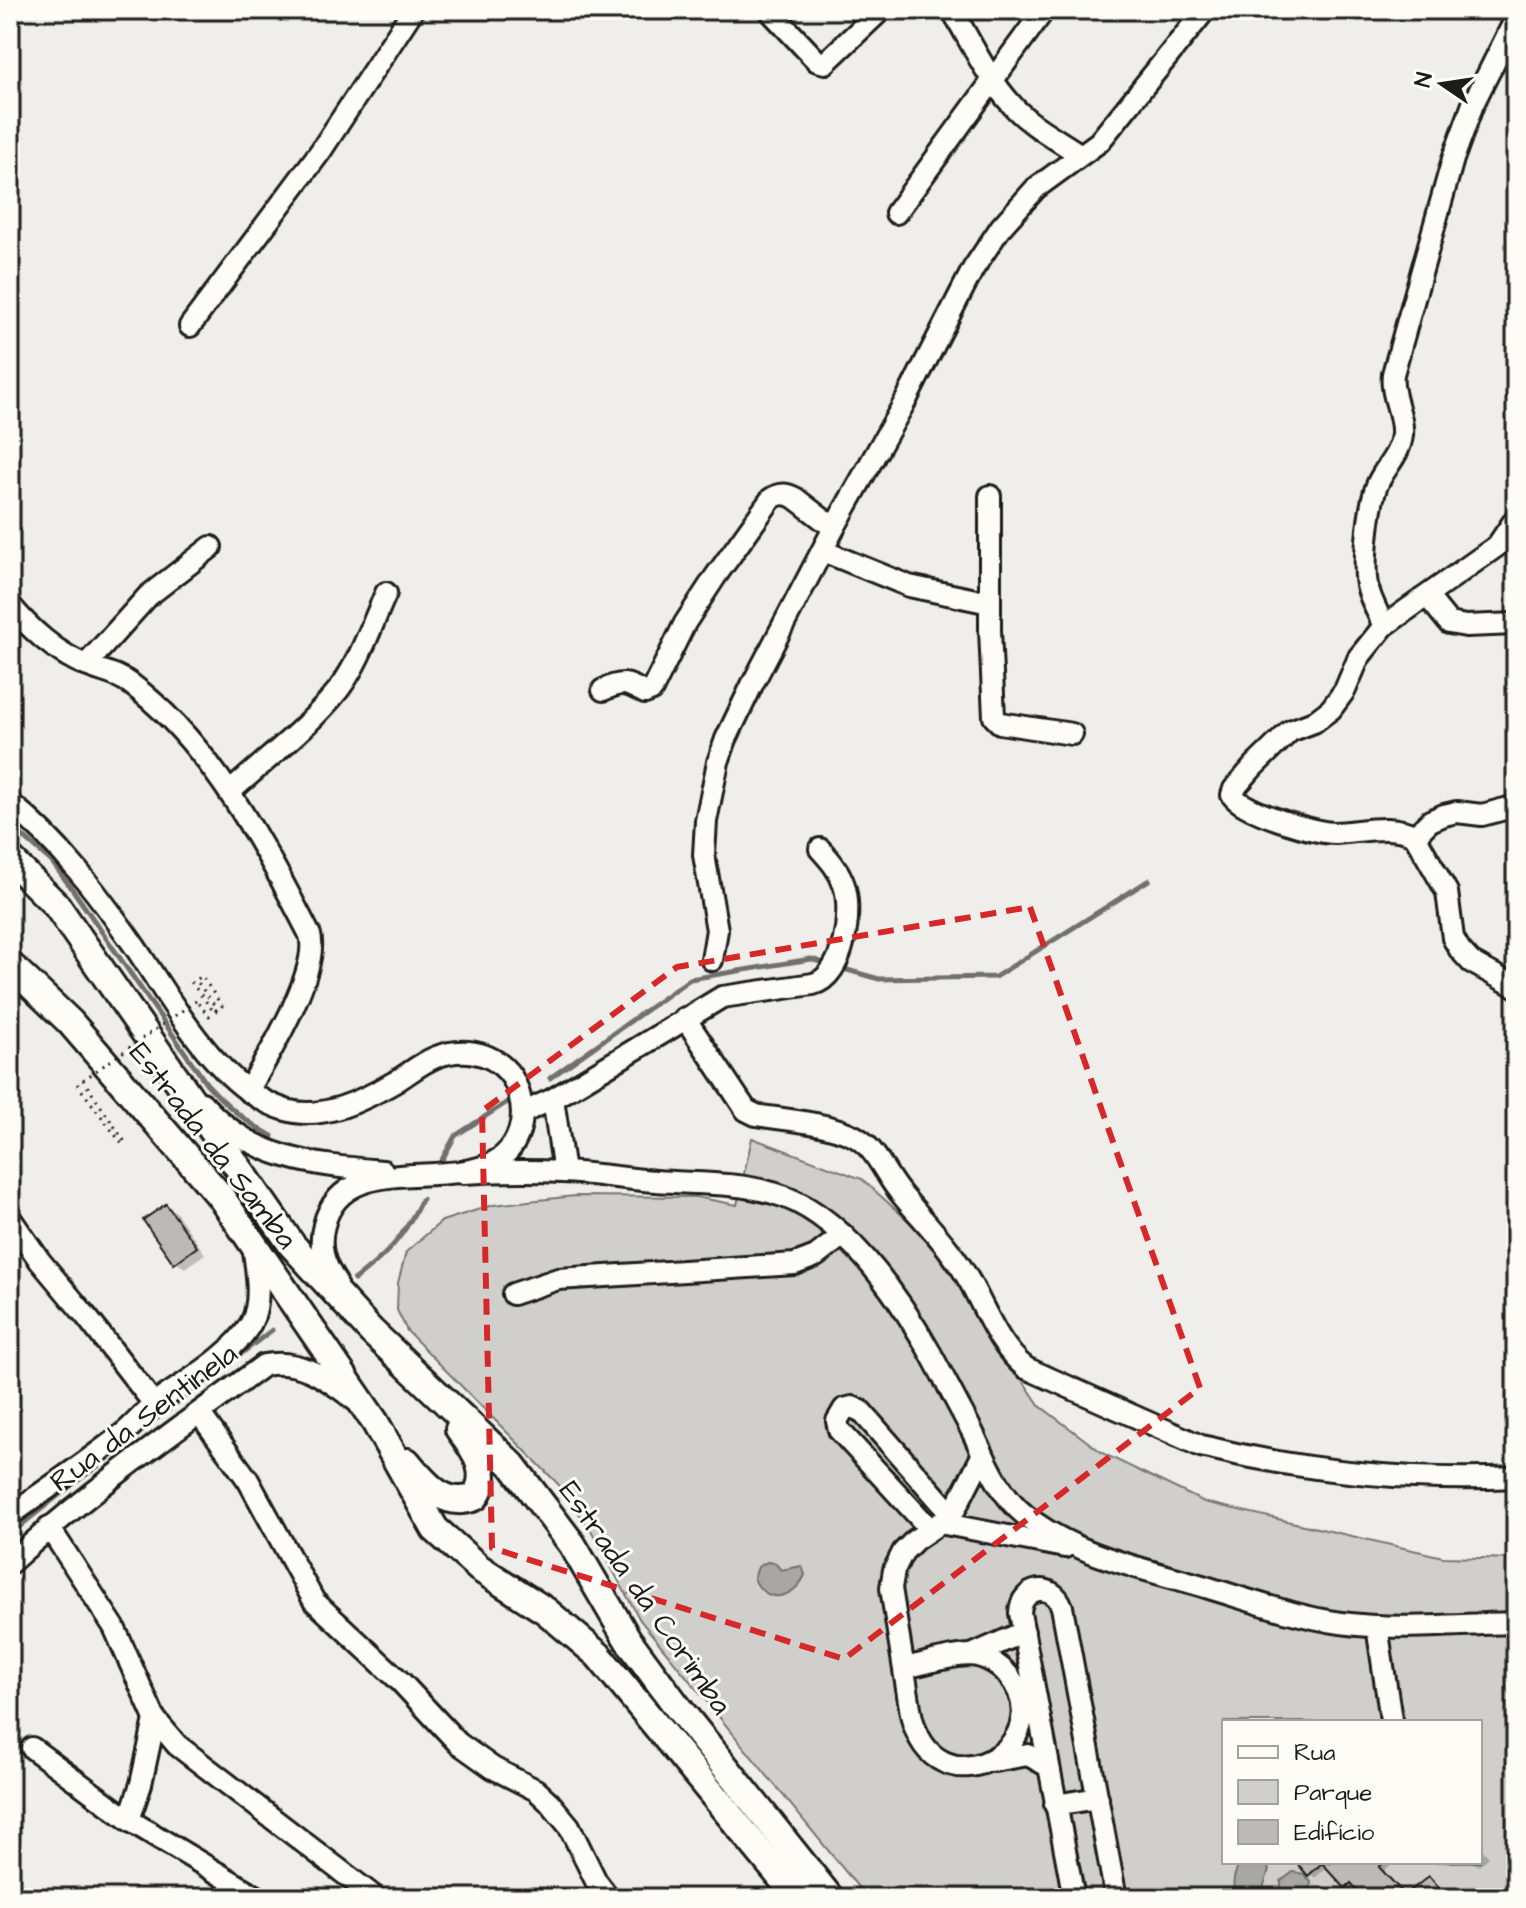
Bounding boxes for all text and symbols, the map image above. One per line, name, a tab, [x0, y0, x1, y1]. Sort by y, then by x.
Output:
north arrow	[1402, 44, 1482, 124]
text: N	[1407, 69, 1441, 90]
street label: Estrada da Samba	[119, 1034, 307, 1258]
street label: Rua da Sentinela	[42, 1334, 246, 1502]
street label: Estrada da Corimba	[548, 1473, 742, 1723]
legend	[1222, 1720, 1482, 1864]
text: Rua	[1294, 1736, 1336, 1770]
text: Parque	[1294, 1776, 1372, 1810]
text: Edifício	[1294, 1816, 1375, 1850]

